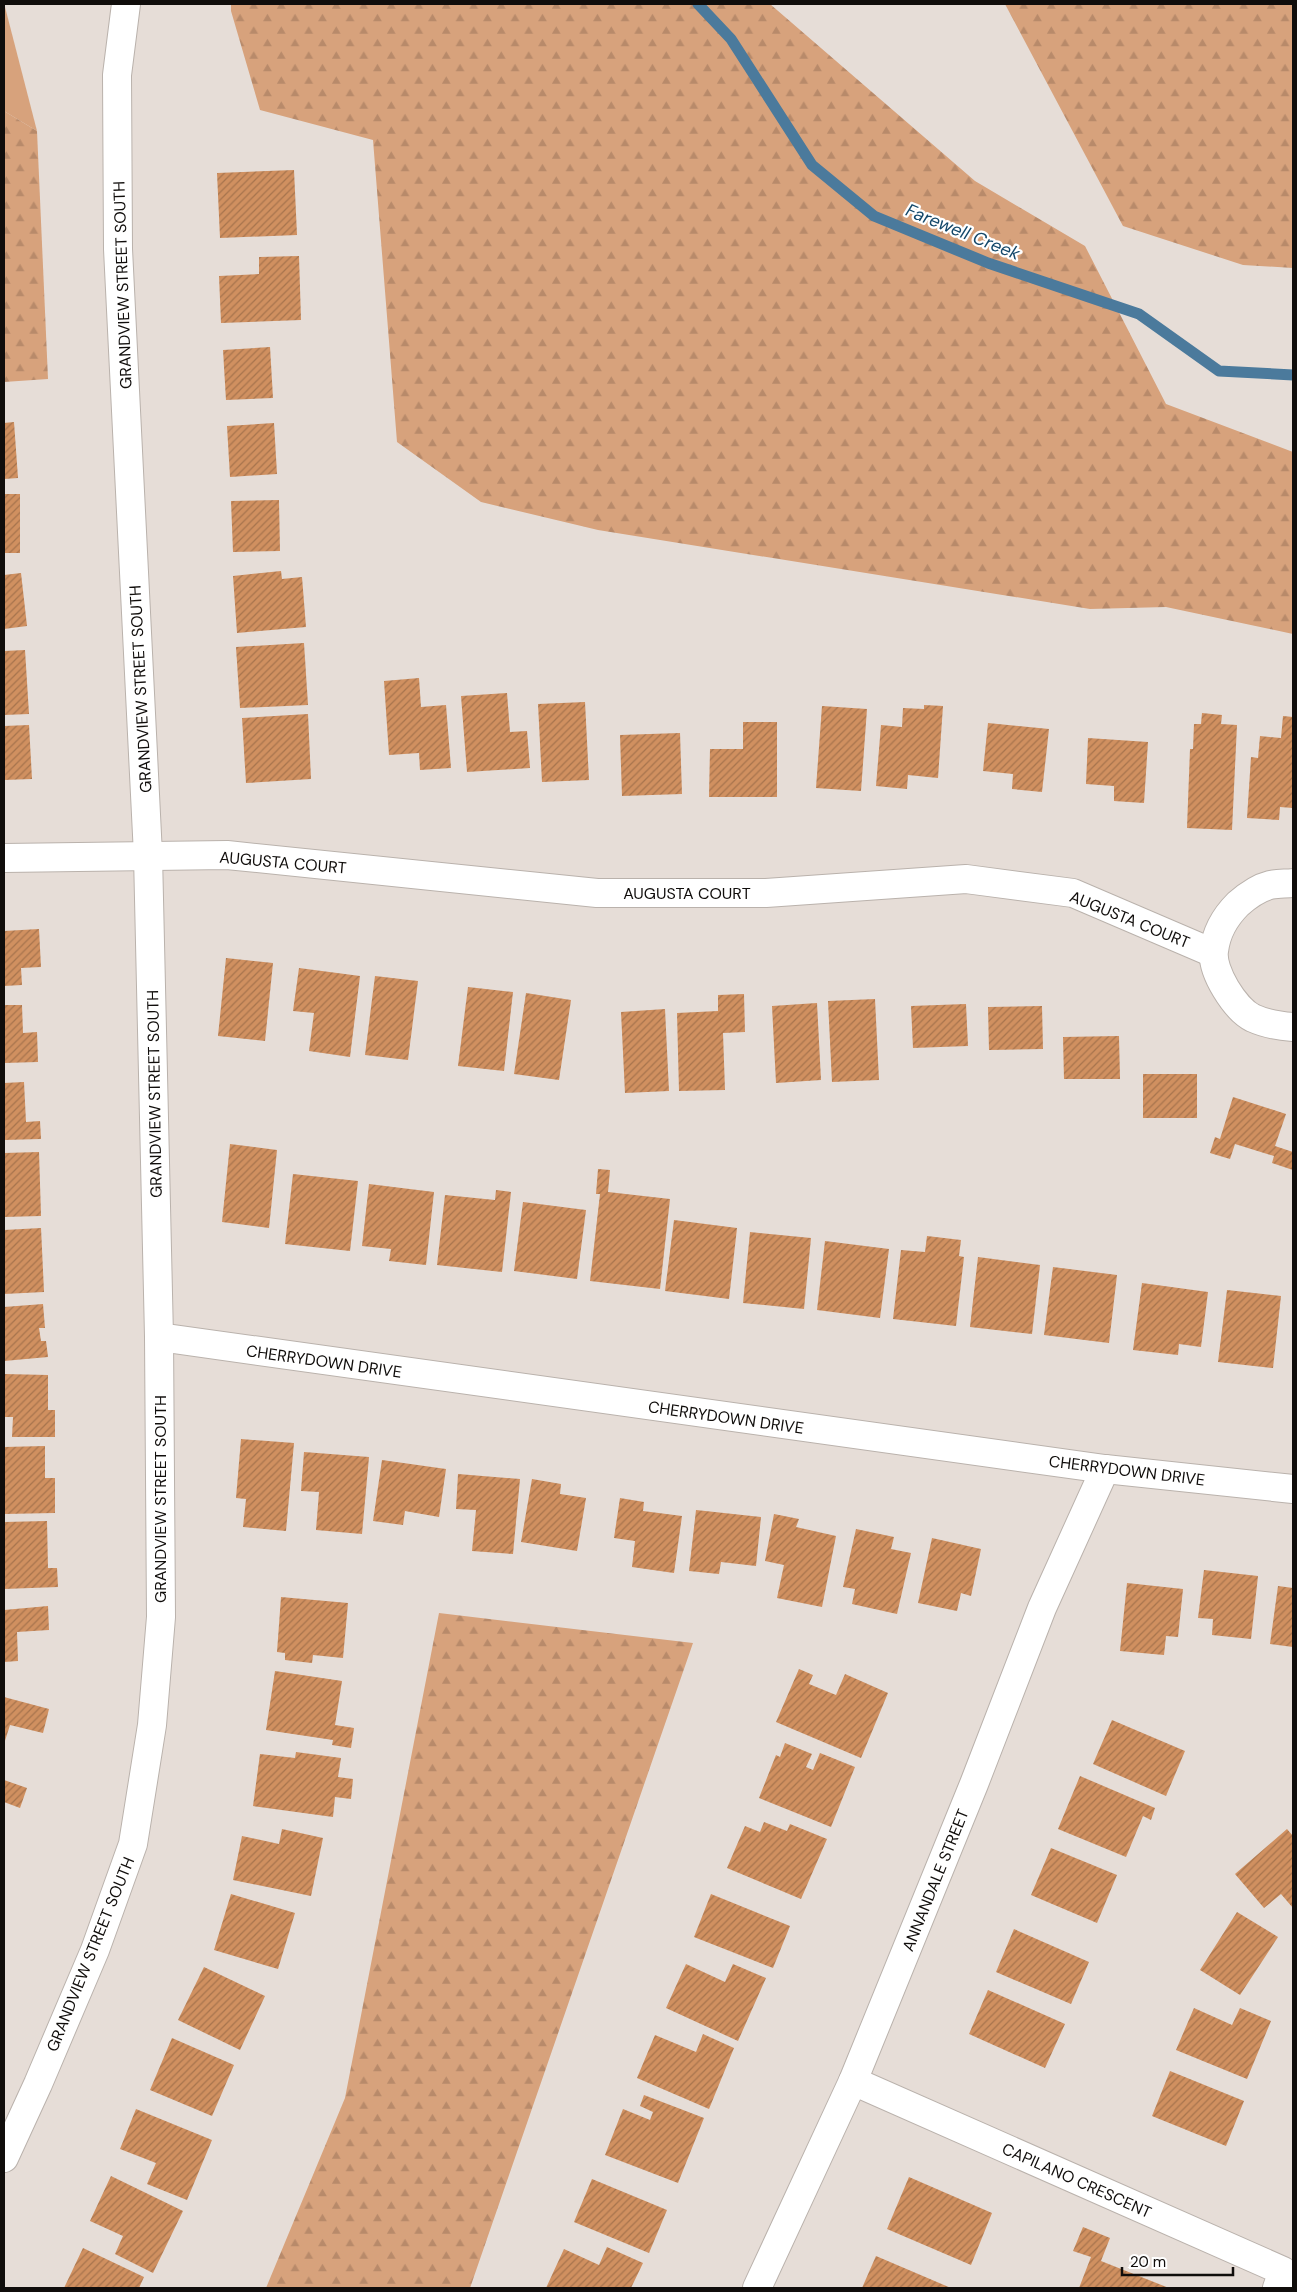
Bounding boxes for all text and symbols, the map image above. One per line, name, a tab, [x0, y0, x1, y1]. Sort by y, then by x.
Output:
street label: GRANDVIEW STREET SOUTH	[108, 181, 137, 389]
water label: Farewell Creek	[902, 198, 1024, 266]
street label: GRANDVIEW STREET SOUTH	[125, 585, 156, 793]
street label: AUGUSTA COURT	[218, 846, 347, 879]
street label: AUGUSTA COURT	[623, 883, 751, 904]
street label: AUGUSTA COURT	[1067, 886, 1193, 953]
street label: GRANDVIEW STREET SOUTH	[142, 990, 167, 1198]
street label: CHERRYDOWN DRIVE	[245, 1340, 403, 1383]
street label: GRANDVIEW STREET SOUTH	[150, 1395, 171, 1603]
street label: CHERRYDOWN DRIVE	[647, 1396, 805, 1439]
street label: CHERRYDOWN DRIVE	[1048, 1451, 1206, 1490]
street label: ANNANDALE STREET	[897, 1806, 974, 1954]
street label: GRANDVIEW STREET SOUTH	[42, 1854, 139, 2055]
street label: CAPILANO CRESCENT	[999, 2138, 1155, 2223]
scale bar	[1122, 2244, 1233, 2276]
text: 20 m	[1130, 2252, 1166, 2272]

